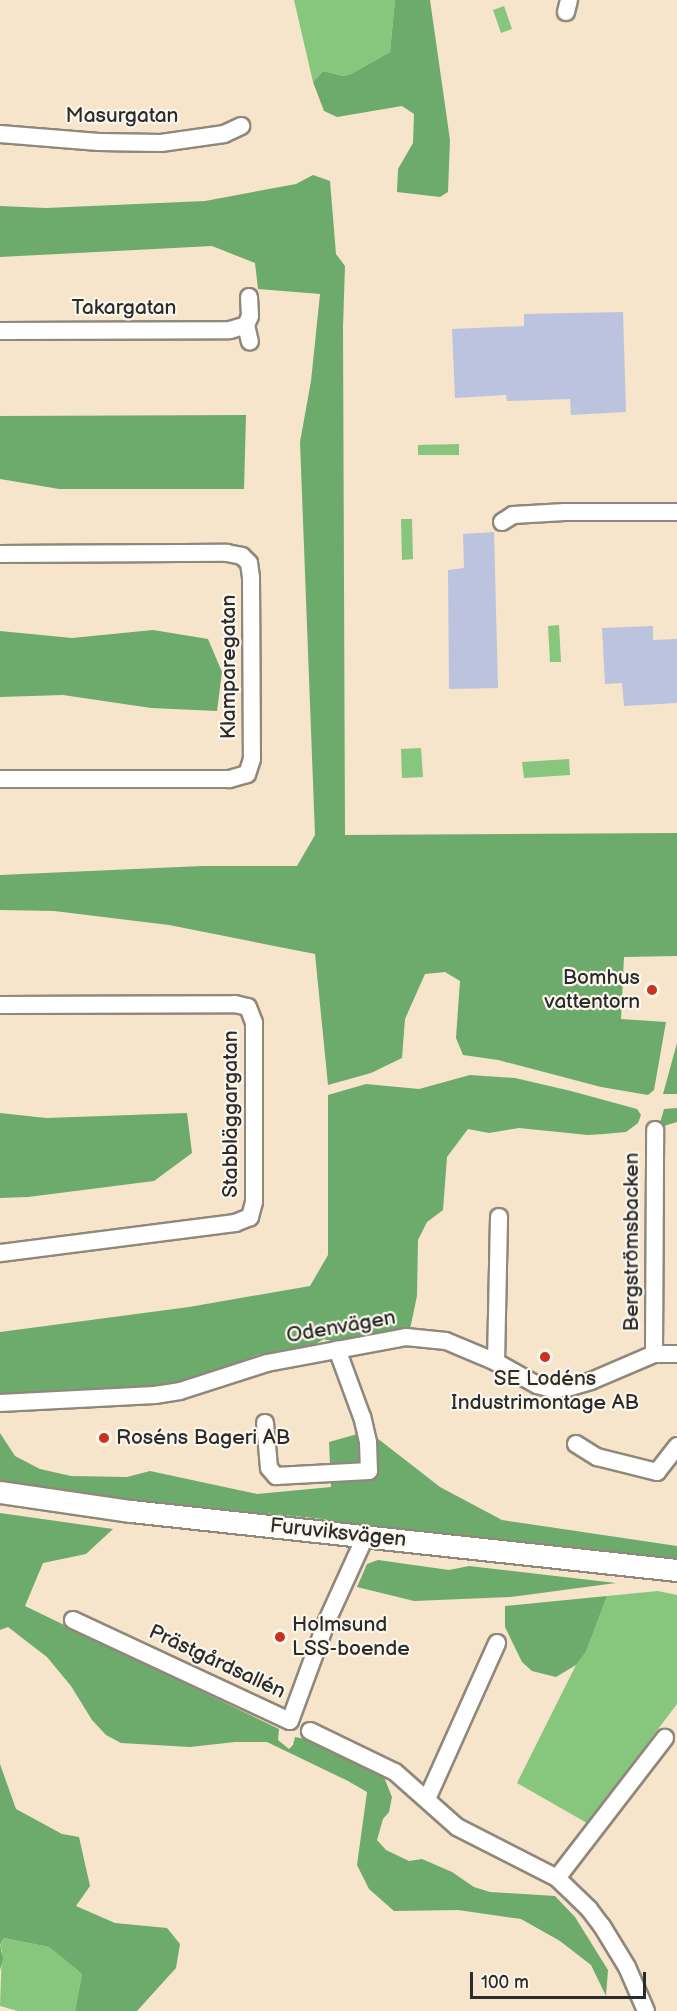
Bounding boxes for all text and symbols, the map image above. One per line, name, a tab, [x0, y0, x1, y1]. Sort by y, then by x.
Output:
street label: Masurgatan	[66, 103, 178, 129]
street label: Takargatan	[72, 295, 176, 321]
street label: Klamparegatan	[216, 595, 242, 739]
place label: Bomhus vattentorn	[545, 965, 640, 1015]
marker: Bomhus vattentorn	[645, 983, 659, 997]
street label: Stabbläggargatan	[218, 1030, 244, 1198]
street label: Bergströmsbacken	[619, 1153, 645, 1331]
street label: Odenvägen	[285, 1305, 397, 1349]
marker: SE Lodéns Industrimontage AB	[538, 1350, 552, 1364]
place label: SE Lodéns Industrimontage AB	[451, 1366, 639, 1416]
place label: Roséns Bageri AB	[116, 1425, 290, 1451]
marker: Roséns Bageri AB	[97, 1431, 111, 1445]
street label: Furuviksvägen	[268, 1513, 408, 1553]
place label: Holmsund LSS-boende	[292, 1612, 410, 1662]
street label: Prästgårdsallén	[145, 1619, 289, 1705]
marker: Holmsund LSS-boende	[273, 1630, 287, 1644]
scale bar	[473, 1960, 648, 1998]
text: 100 m	[481, 1972, 529, 1993]

